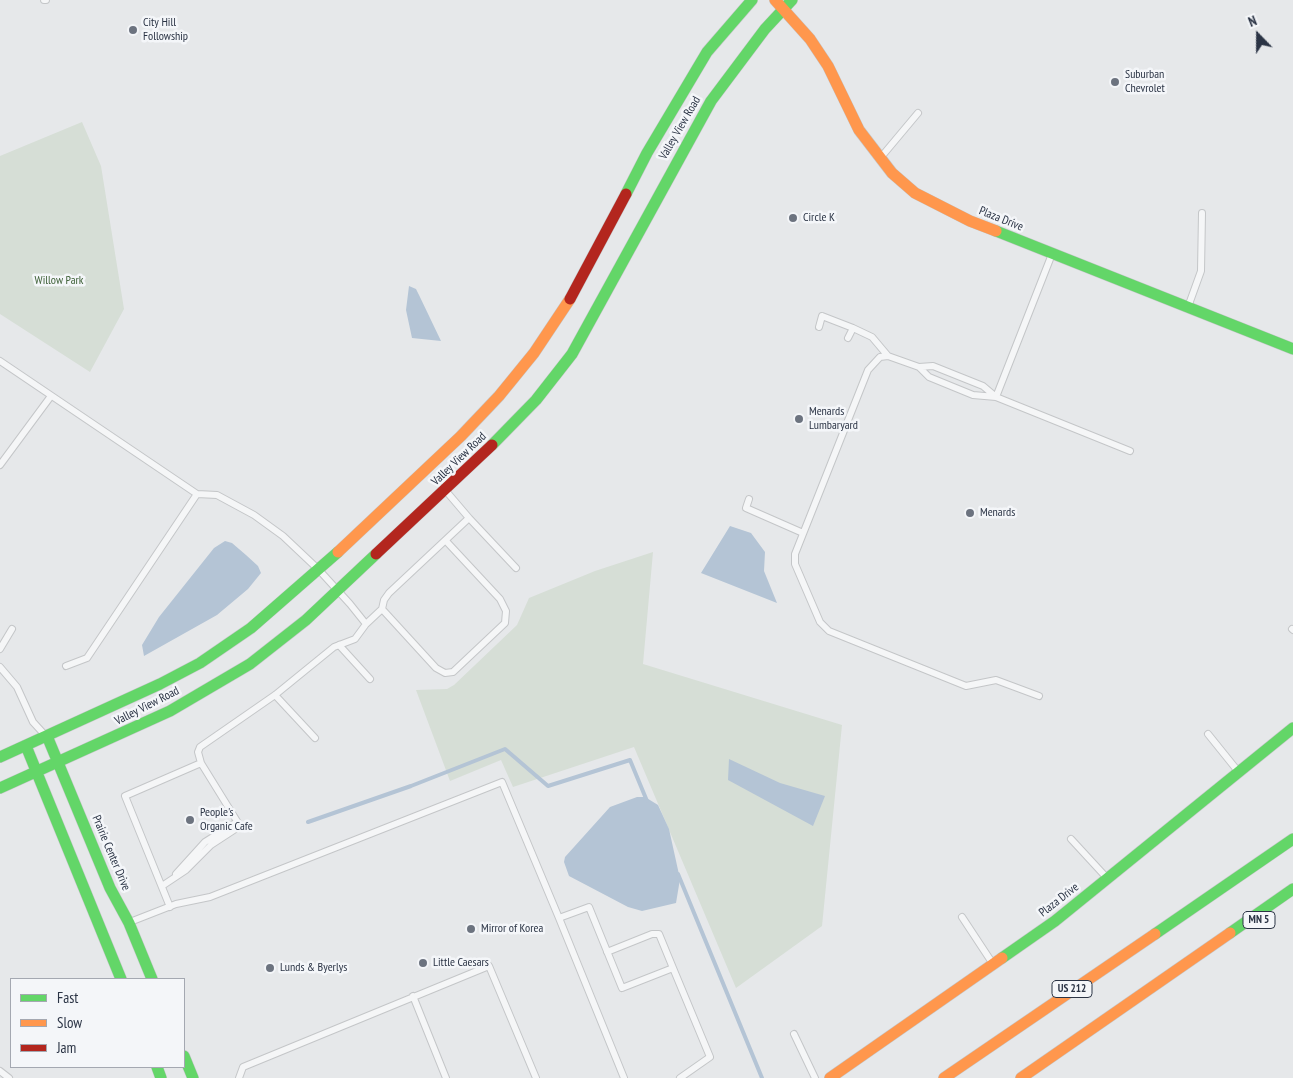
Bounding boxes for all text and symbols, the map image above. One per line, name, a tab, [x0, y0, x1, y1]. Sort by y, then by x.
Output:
north arrow	[1233, 10, 1283, 60]
text: N	[1246, 11, 1259, 31]
place label: City Hill Followship	[143, 16, 188, 44]
marker: City Hill Followship	[127, 24, 139, 36]
place label: Suburban Chevrolet	[1125, 68, 1165, 96]
marker: Suburban Chevrolet	[1109, 76, 1121, 88]
street label: Valley View Road	[656, 94, 704, 162]
street label: Plaza Drive	[977, 204, 1025, 234]
place label: Circle K	[803, 211, 835, 225]
marker: Circle K	[787, 212, 799, 224]
park label: Willow Park	[35, 274, 83, 288]
place label: Menards Lumbaryard	[809, 405, 858, 433]
marker: Menards Lumbaryard	[793, 413, 805, 425]
street label: Valley View Road	[429, 429, 489, 489]
place label: Menards	[980, 506, 1015, 520]
marker: Menards	[964, 507, 976, 519]
street label: Valley View Road	[112, 684, 182, 728]
place label: People's Organic Cafe	[200, 806, 253, 834]
street label: Prairie Center Drive	[89, 813, 133, 893]
marker: People's Organic Cafe	[184, 814, 196, 826]
street label: Plaza Drive	[1036, 880, 1082, 920]
road number: MN 5	[1243, 912, 1275, 928]
place label: Mirror of Korea	[481, 922, 543, 936]
marker: Mirror of Korea	[465, 923, 477, 935]
place label: Little Caesars	[433, 956, 489, 970]
marker: Little Caesars	[417, 957, 429, 969]
place label: Lunds & Byerlys	[280, 961, 347, 975]
marker: Lunds & Byerlys	[264, 962, 276, 974]
legend	[10, 978, 185, 1068]
road number: US 212	[1052, 981, 1092, 998]
text: Fast	[57, 988, 78, 1007]
text: Slow	[57, 1013, 82, 1032]
text: Jam	[57, 1038, 76, 1057]

